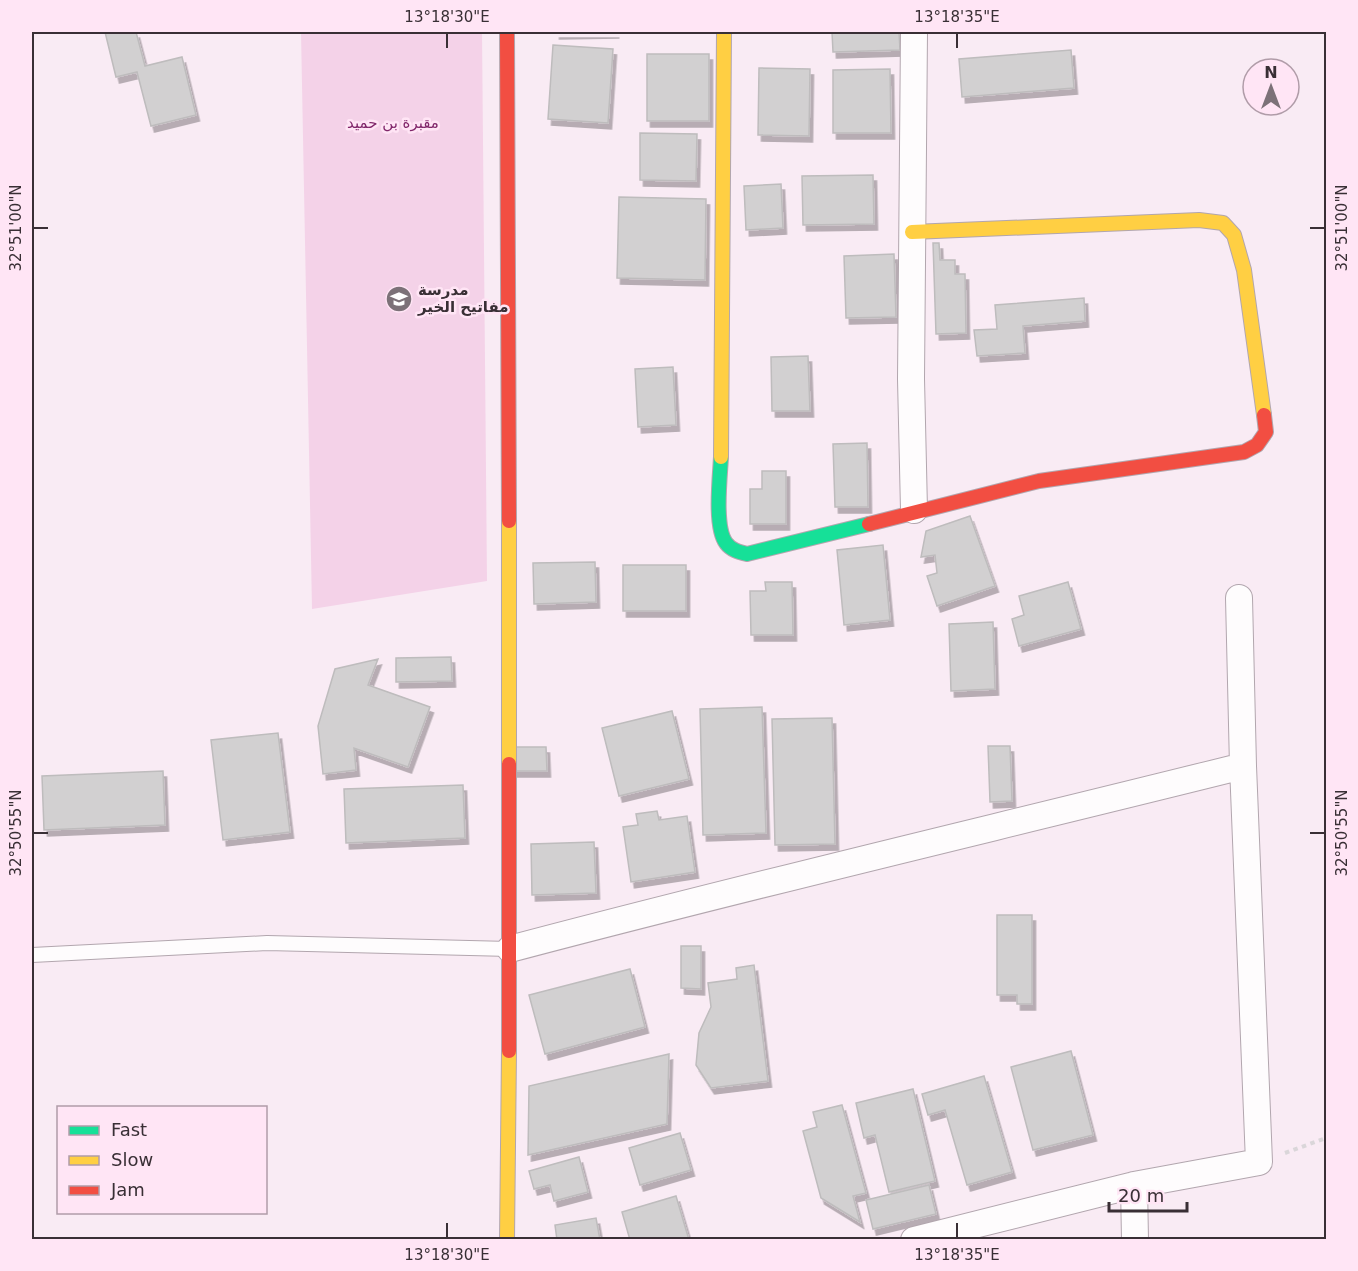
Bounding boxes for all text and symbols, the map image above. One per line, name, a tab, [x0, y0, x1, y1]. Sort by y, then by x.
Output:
text: 13°18'30"E	[404, 8, 490, 26]
text: 13°18'35"E	[914, 8, 1000, 26]
north arrow	[1241, 57, 1301, 117]
text: N	[1264, 63, 1278, 82]
park label: مقبرة بن حميد	[347, 114, 439, 132]
text: 32°51'00"N	[7, 184, 25, 272]
text: 32°51'00"N	[1333, 184, 1351, 272]
place label: مدرسة مفاتيح الخير	[417, 281, 509, 316]
school or university icon: مدرسة مفاتيح الخير	[384, 284, 414, 314]
text: 32°50'55"N	[7, 789, 25, 877]
text: 32°50'55"N	[1333, 789, 1351, 877]
legend	[57, 1106, 267, 1214]
text: Fast	[111, 1119, 147, 1140]
text: Slow	[111, 1149, 153, 1170]
scale bar	[1109, 1175, 1187, 1213]
text: Jam	[110, 1179, 145, 1200]
text: 20 m	[1118, 1185, 1164, 1206]
text: 13°18'30"E	[404, 1246, 490, 1264]
text: 13°18'35"E	[914, 1246, 1000, 1264]

